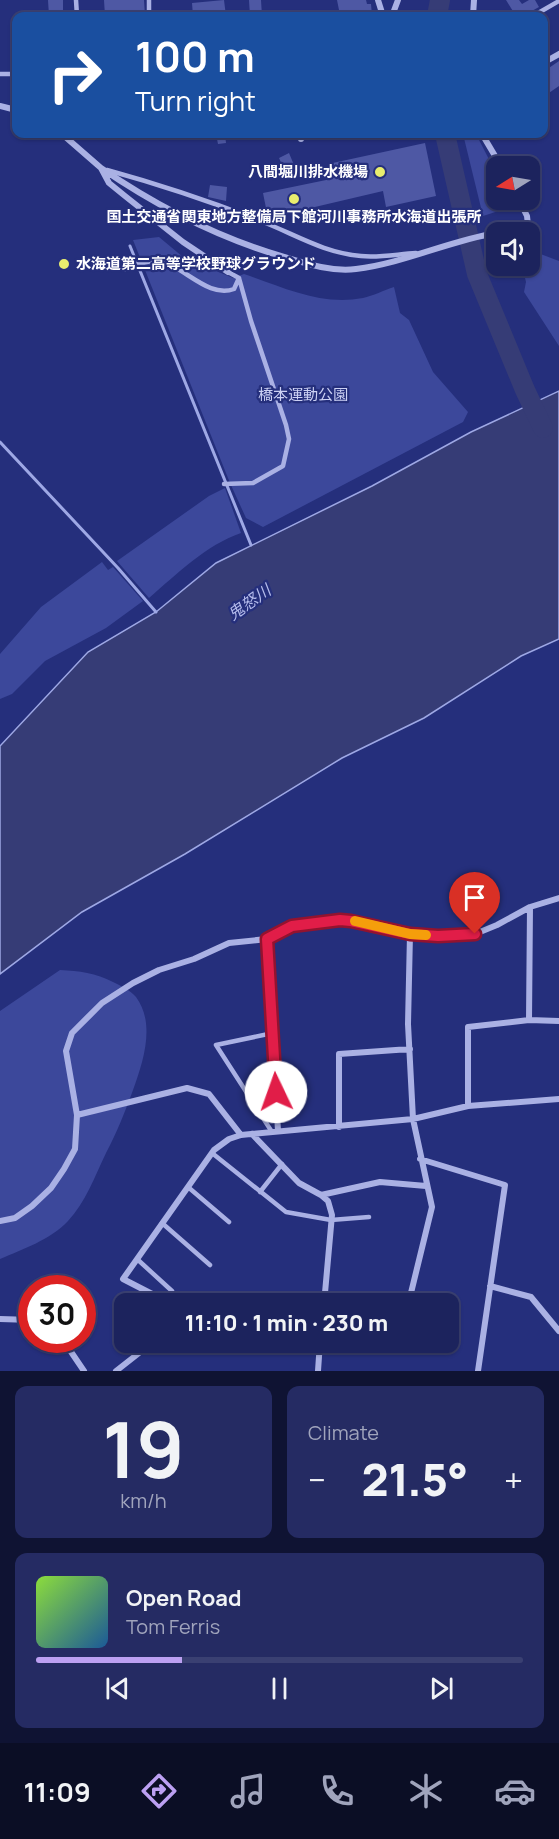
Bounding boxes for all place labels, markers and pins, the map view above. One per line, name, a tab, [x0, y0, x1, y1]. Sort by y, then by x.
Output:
place label: 八間堀川排水機場	[248, 161, 368, 182]
marker: 八間堀川排水機場	[373, 165, 387, 179]
marker: 国土交通省関東地方整備局下館河川事務所水海道出張所	[287, 192, 301, 206]
place label: 国土交通省関東地方整備局下館河川事務所水海道出張所	[106, 206, 482, 227]
place label: 水海道第二高等学校野球グラウンド	[76, 253, 316, 274]
marker: 水海道第二高等学校野球グラウンド	[57, 257, 71, 271]
pin	[449, 872, 500, 934]

